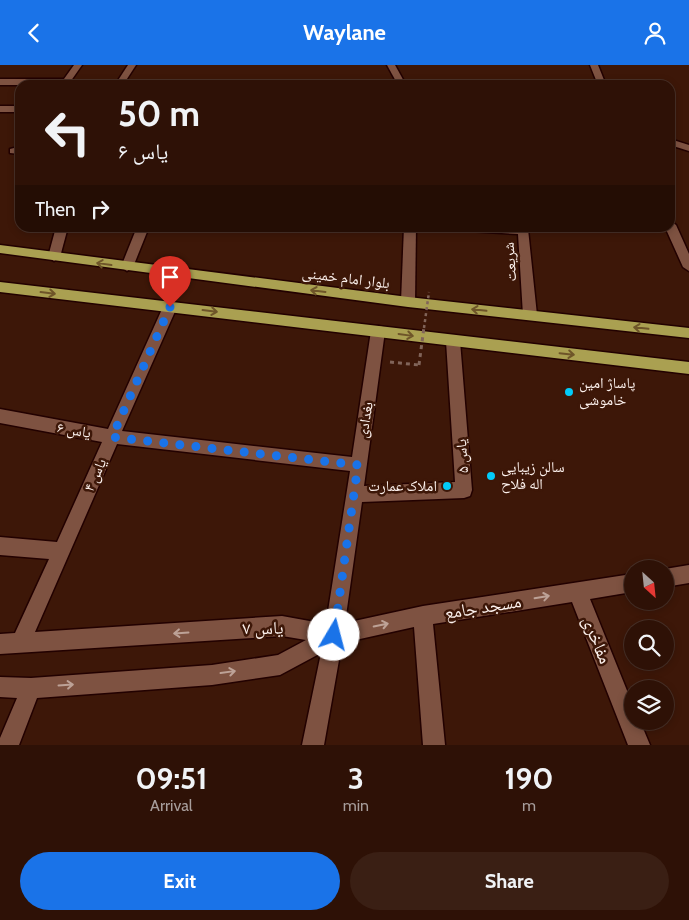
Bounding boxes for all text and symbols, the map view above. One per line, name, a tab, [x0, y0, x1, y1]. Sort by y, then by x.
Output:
icon: back	[20, 19, 48, 47]
text: Waylane	[303, 19, 386, 46]
icon: person	[641, 19, 669, 47]
text: 50 m	[118, 92, 200, 135]
icon: left	[35, 100, 100, 165]
text: یاس ۶	[118, 138, 168, 165]
icon: right	[86, 195, 114, 223]
text: Then	[35, 198, 76, 221]
street label: شریعت	[500, 242, 520, 282]
pin	[149, 256, 191, 307]
one-way arrow	[97, 259, 113, 269]
icon: arrive	[156, 263, 184, 291]
street label: بلوار امام خمینی	[301, 264, 391, 293]
one-way arrow	[310, 286, 326, 296]
one-way arrow	[40, 288, 56, 298]
one-way arrow	[471, 305, 487, 315]
one-way arrow	[202, 306, 218, 316]
one-way arrow	[633, 323, 649, 333]
one-way arrow	[398, 330, 414, 340]
one-way arrow	[559, 349, 575, 359]
place label: پاساژ امین خاموشی	[579, 374, 635, 410]
marker: پاساژ امین خاموشی	[563, 386, 575, 398]
street label: بغدادی	[353, 401, 378, 440]
street label: یاس ۶	[55, 418, 93, 443]
street label: یاس ۵	[452, 438, 473, 474]
street label: یاس ۴	[80, 455, 111, 495]
place label: سالن زیبایی اله فلاح	[501, 458, 565, 494]
marker: سالن زیبایی اله فلاح	[485, 470, 497, 482]
place label: املاک عمارت	[368, 477, 437, 495]
marker: املاک عمارت	[441, 480, 453, 492]
north arrow	[624, 560, 674, 610]
map controls	[624, 560, 674, 730]
street label: مسجد جامع	[443, 590, 523, 625]
one-way arrow	[533, 592, 549, 602]
position arrow	[307, 608, 359, 660]
street label: مفاخری	[578, 613, 616, 667]
street label: یاس ۷	[242, 617, 284, 639]
one-way arrow	[373, 619, 389, 629]
button: search	[624, 620, 674, 670]
one-way arrow	[173, 628, 189, 637]
one-way arrow	[220, 667, 236, 677]
button: layers	[624, 680, 674, 730]
one-way arrow	[58, 681, 74, 690]
text: 09:51	[135, 760, 207, 797]
text: 3	[348, 760, 364, 797]
text: 190	[504, 760, 554, 797]
text: Arrival	[150, 796, 193, 815]
text: min	[343, 796, 369, 815]
text: m	[522, 796, 536, 815]
button: Exit	[20, 852, 340, 910]
button: Share	[350, 852, 669, 910]

